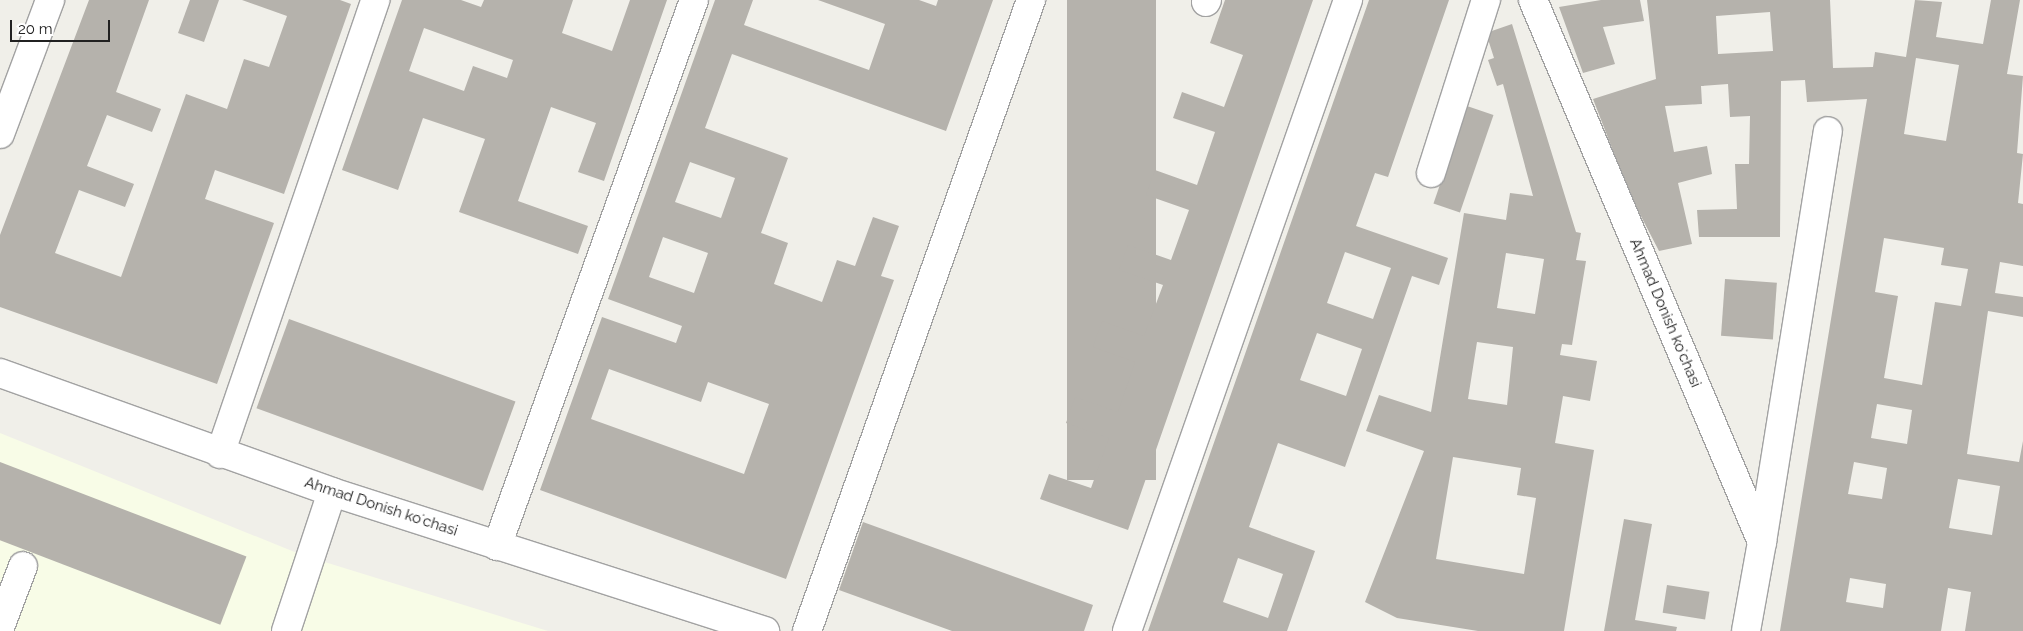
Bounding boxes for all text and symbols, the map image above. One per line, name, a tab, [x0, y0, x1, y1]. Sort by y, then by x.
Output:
scale bar	[12, 10, 112, 42]
text: 20 m	[18, 20, 53, 38]
street label: Ahmad Donish koʻchasi	[1625, 236, 1705, 390]
street label: Ahmad Donish koʻchasi	[302, 474, 460, 540]

